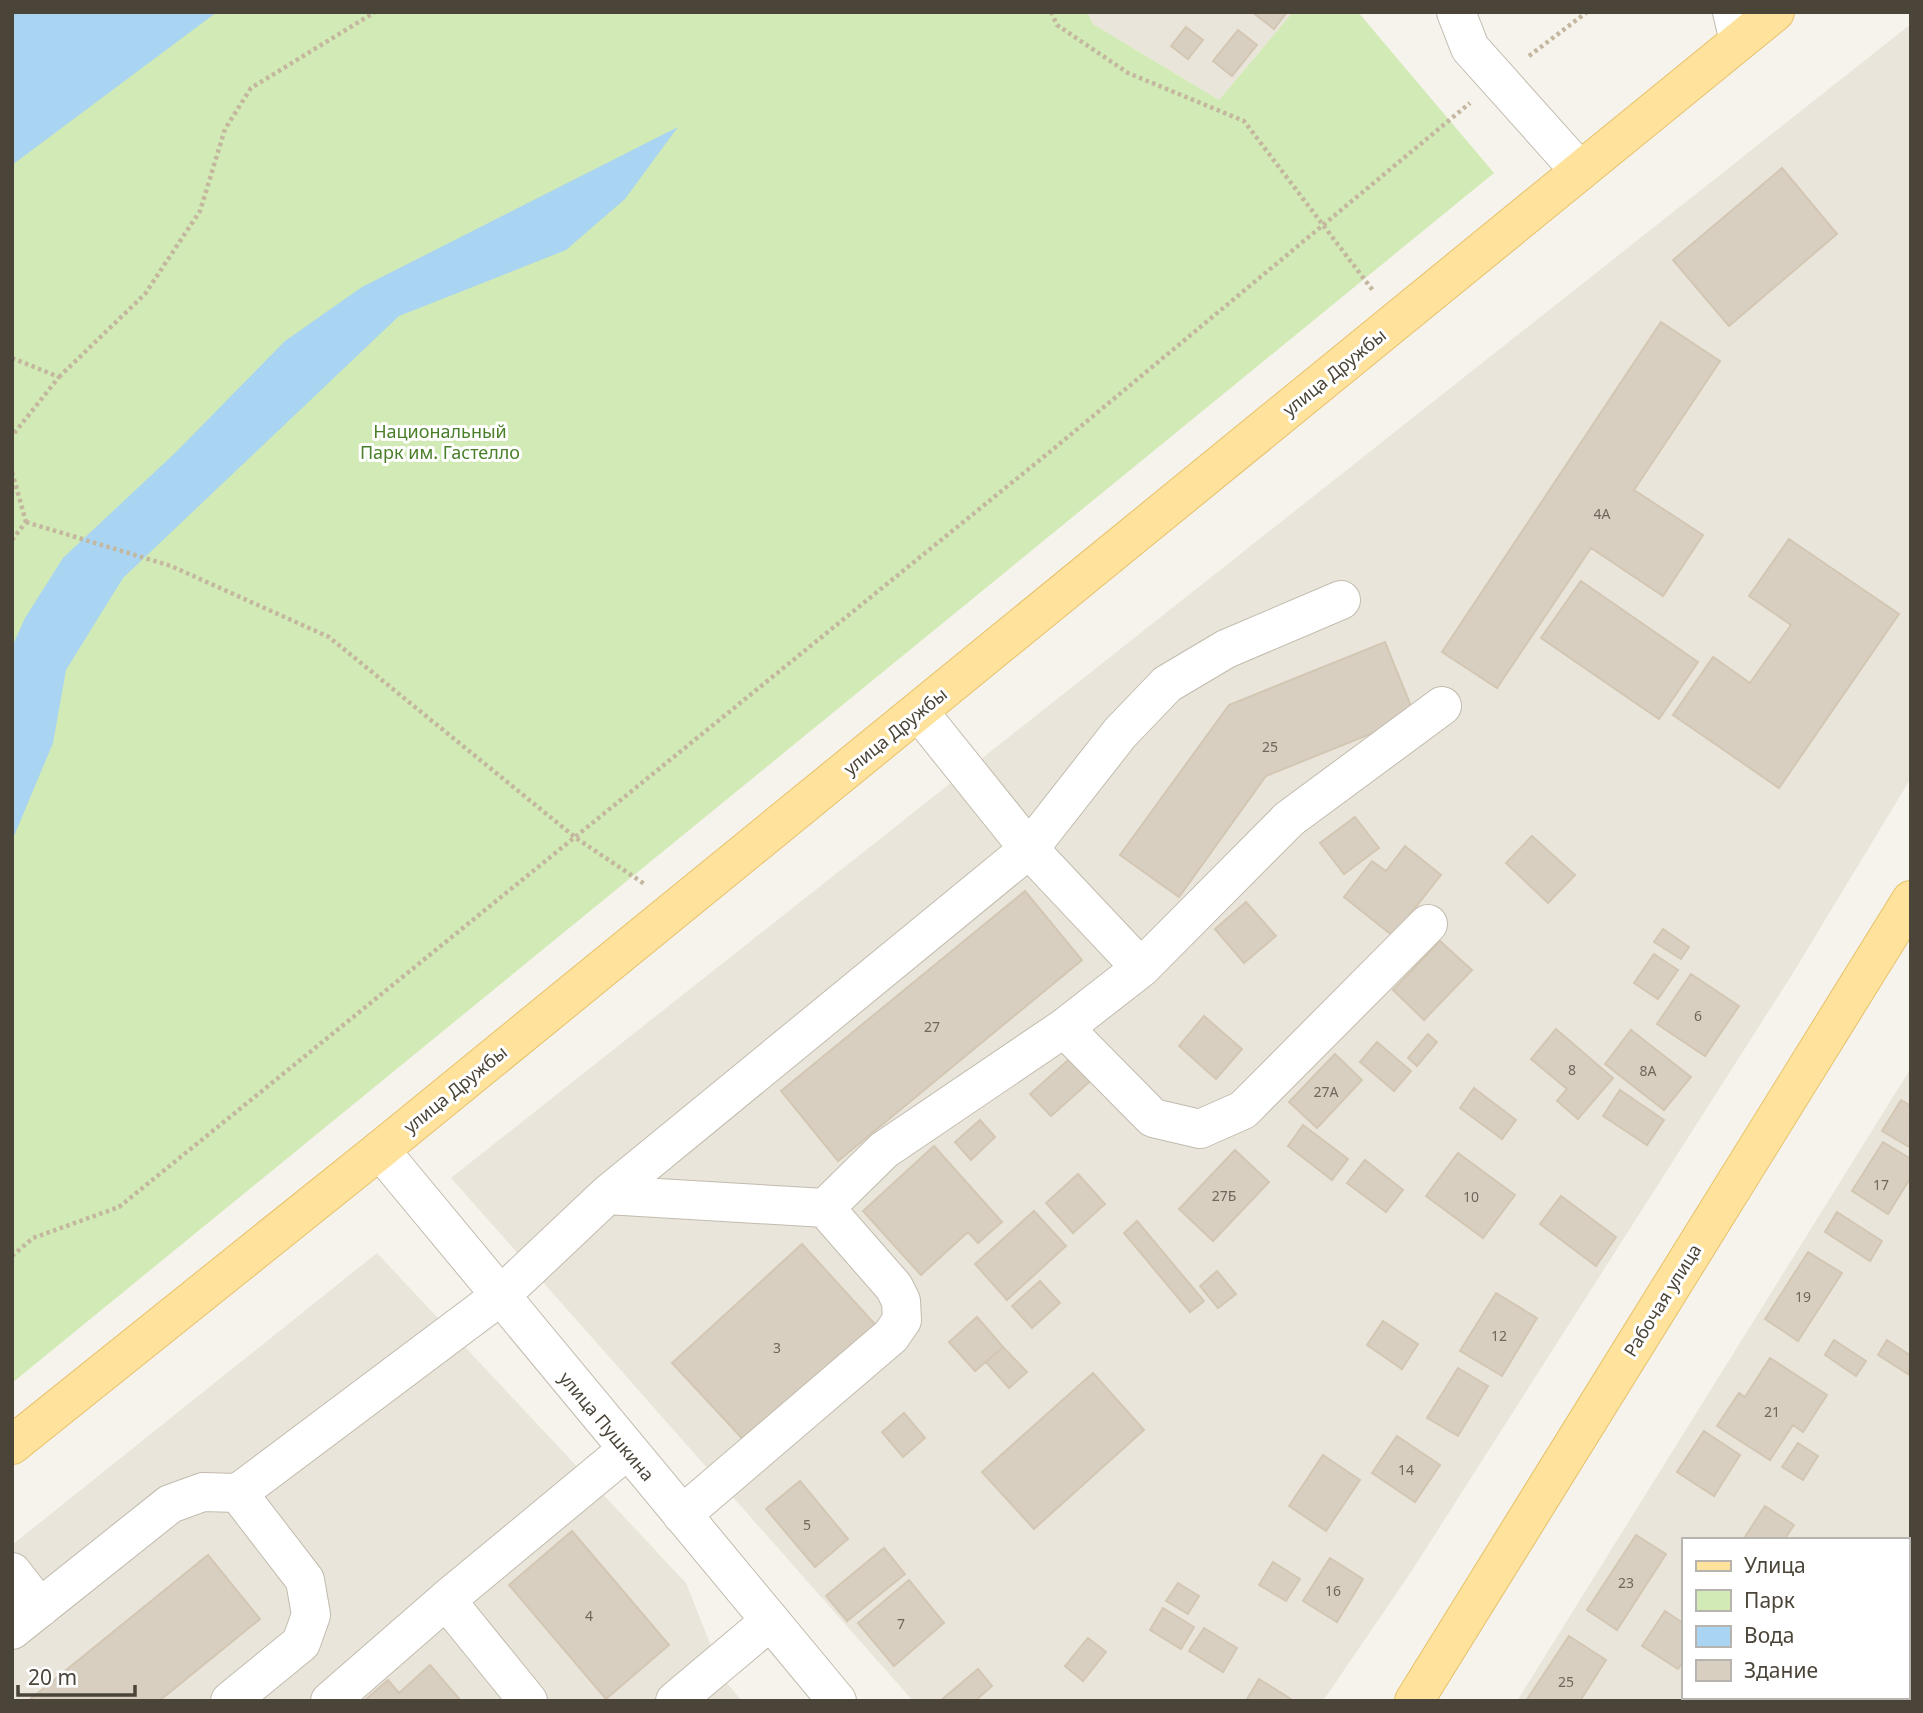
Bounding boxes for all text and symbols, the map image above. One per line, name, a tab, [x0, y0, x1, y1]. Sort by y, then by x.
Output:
street label: улица Дружбы	[1277, 323, 1391, 421]
park label: Национальный Парк им. Гастелло	[360, 419, 520, 464]
house number: 4А	[1594, 504, 1611, 523]
street label: улица Дружбы	[838, 682, 952, 780]
house number: 25	[1262, 737, 1278, 756]
house number: 6	[1694, 1006, 1702, 1025]
house number: 27	[924, 1017, 940, 1036]
street label: улица Дружбы	[398, 1040, 512, 1138]
house number: 8	[1568, 1060, 1576, 1079]
house number: 8А	[1640, 1061, 1657, 1080]
house number: 27А	[1314, 1082, 1339, 1101]
house number: 17	[1873, 1175, 1889, 1194]
house number: 27Б	[1212, 1186, 1236, 1205]
house number: 10	[1463, 1187, 1479, 1206]
street label: Рабочая улица	[1618, 1239, 1706, 1361]
house number: 19	[1795, 1287, 1811, 1306]
house number: 12	[1491, 1326, 1507, 1345]
house number: 3	[773, 1338, 781, 1357]
street label: улица Пушкина	[554, 1366, 660, 1486]
house number: 21	[1764, 1402, 1780, 1421]
house number: 14	[1398, 1460, 1414, 1479]
house number: 5	[803, 1515, 811, 1534]
legend	[1682, 1538, 1909, 1699]
text: Улица	[1744, 1551, 1806, 1579]
house number: 23	[1618, 1573, 1634, 1592]
house number: 16	[1325, 1581, 1341, 1600]
text: Парк	[1744, 1586, 1795, 1614]
house number: 4	[585, 1606, 593, 1625]
house number: 7	[897, 1614, 905, 1633]
text: Вода	[1744, 1621, 1794, 1649]
scale bar	[18, 1654, 135, 1698]
text: Здание	[1744, 1656, 1818, 1684]
text: 20 m	[28, 1663, 77, 1691]
house number: 25	[1558, 1672, 1574, 1691]

